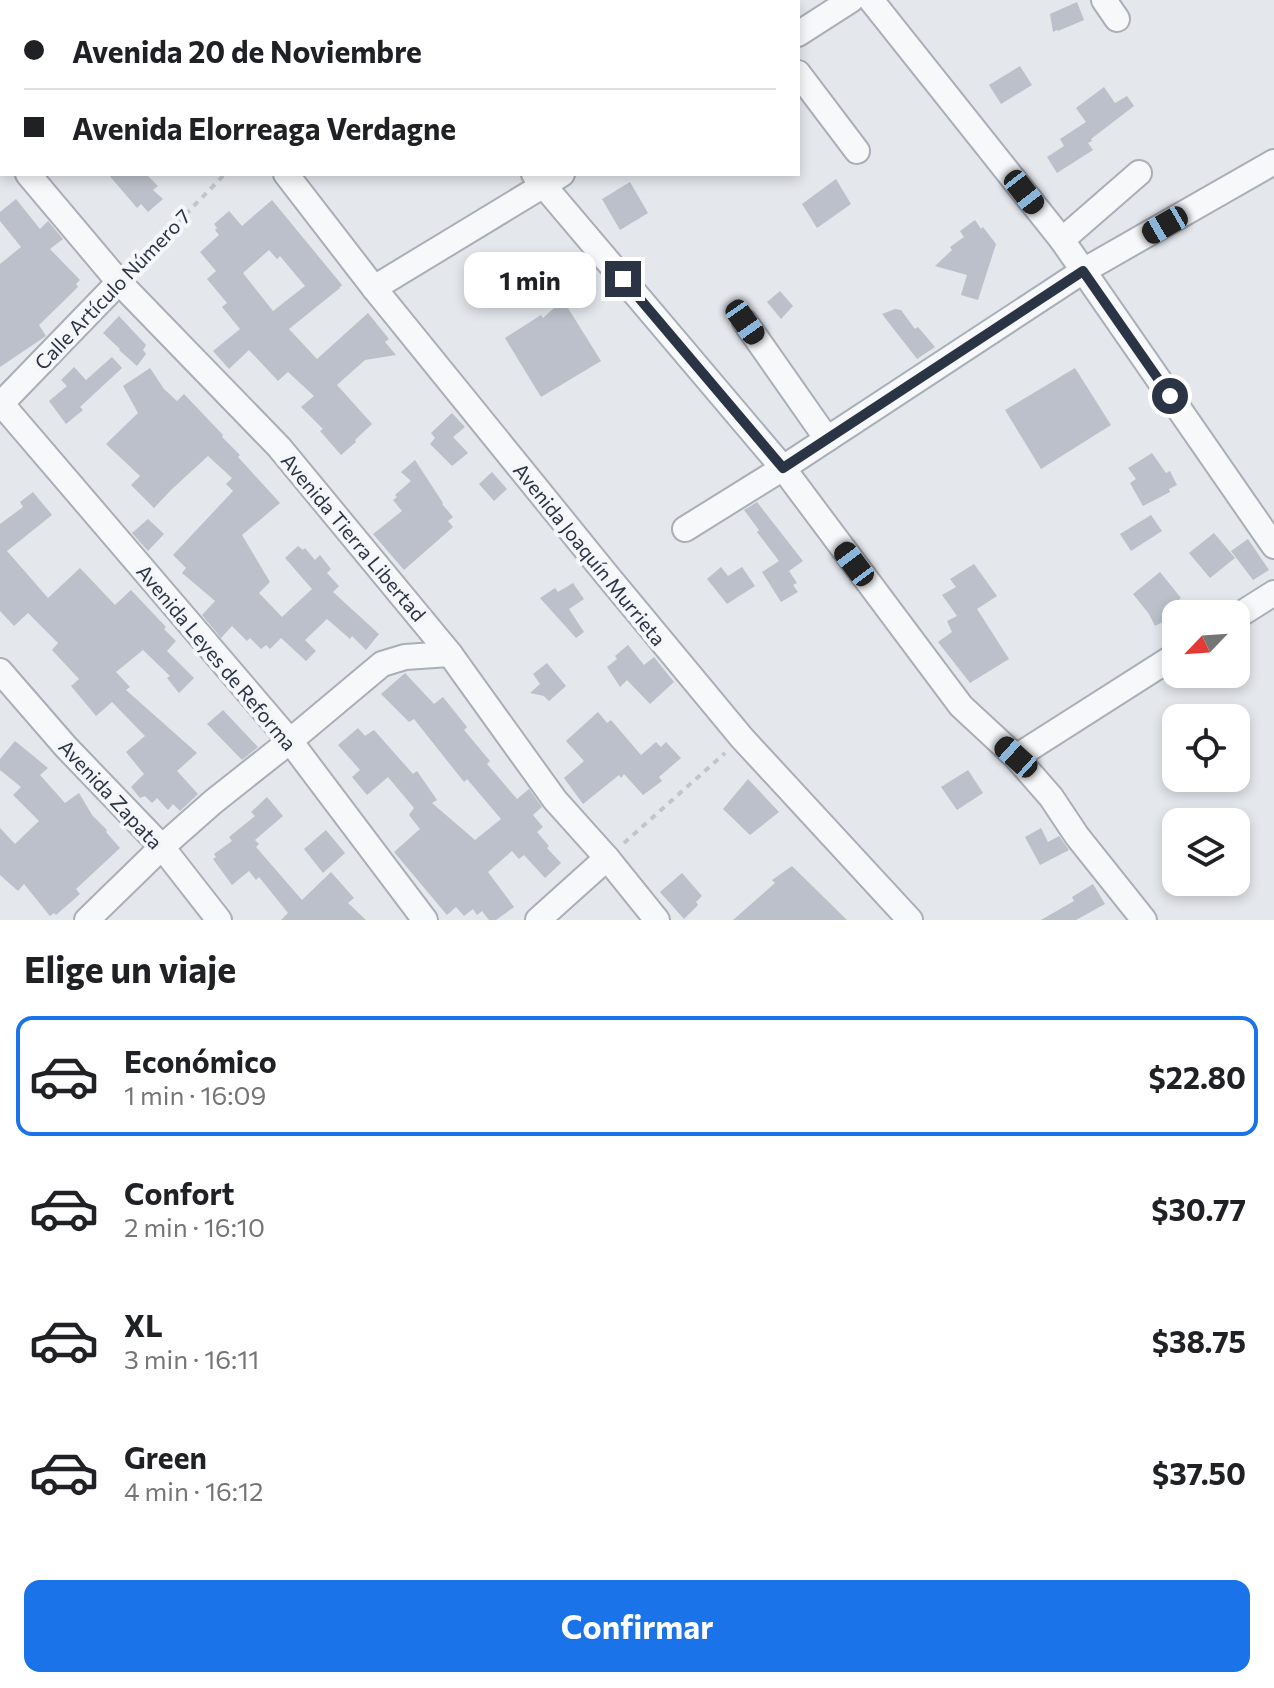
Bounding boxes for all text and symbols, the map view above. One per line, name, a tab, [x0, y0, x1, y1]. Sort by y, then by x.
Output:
text: Avenida 20 de Noviembre	[72, 32, 422, 69]
text: Avenida Elorreaga Verdagne	[72, 109, 456, 146]
car	[1000, 166, 1048, 218]
car	[1138, 203, 1192, 247]
street label: Calle Artículo Número 7	[29, 204, 195, 374]
callout: 1 min	[463, 251, 595, 307]
route end	[605, 261, 641, 297]
text: 1 min	[499, 264, 561, 295]
car	[721, 295, 769, 349]
route start	[1152, 378, 1188, 414]
street label: Avenida Tierra Libertad	[277, 448, 431, 626]
street label: Avenida Joaquín Murrieta	[509, 458, 671, 650]
car	[830, 538, 878, 590]
street label: Avenida Leyes de Reforma	[132, 559, 302, 755]
north arrow	[1162, 600, 1250, 688]
map controls	[1162, 600, 1250, 896]
button: locate	[1162, 704, 1250, 792]
car	[990, 732, 1042, 782]
street label: Avenida Zapata	[54, 734, 168, 854]
button: layers	[1162, 808, 1250, 896]
text: Elige un viaje	[24, 946, 236, 990]
icon: car	[28, 1040, 100, 1112]
text: Económico	[124, 1042, 277, 1079]
text: $22.80	[1149, 1058, 1246, 1095]
text: 1 min · 16:09	[124, 1079, 266, 1110]
icon: car	[28, 1172, 100, 1244]
text: Confort	[124, 1174, 235, 1211]
text: $30.77	[1151, 1190, 1246, 1227]
text: 2 min · 16:10	[124, 1211, 265, 1242]
icon: car	[28, 1304, 100, 1376]
text: XL	[124, 1306, 163, 1343]
text: $38.75	[1152, 1322, 1246, 1359]
text: 3 min · 16:11	[124, 1343, 259, 1374]
icon: car	[28, 1436, 100, 1508]
text: Green	[124, 1438, 207, 1475]
text: $37.50	[1152, 1454, 1246, 1491]
text: 4 min · 16:12	[124, 1475, 264, 1506]
button: Confirmar	[24, 1580, 1250, 1672]

